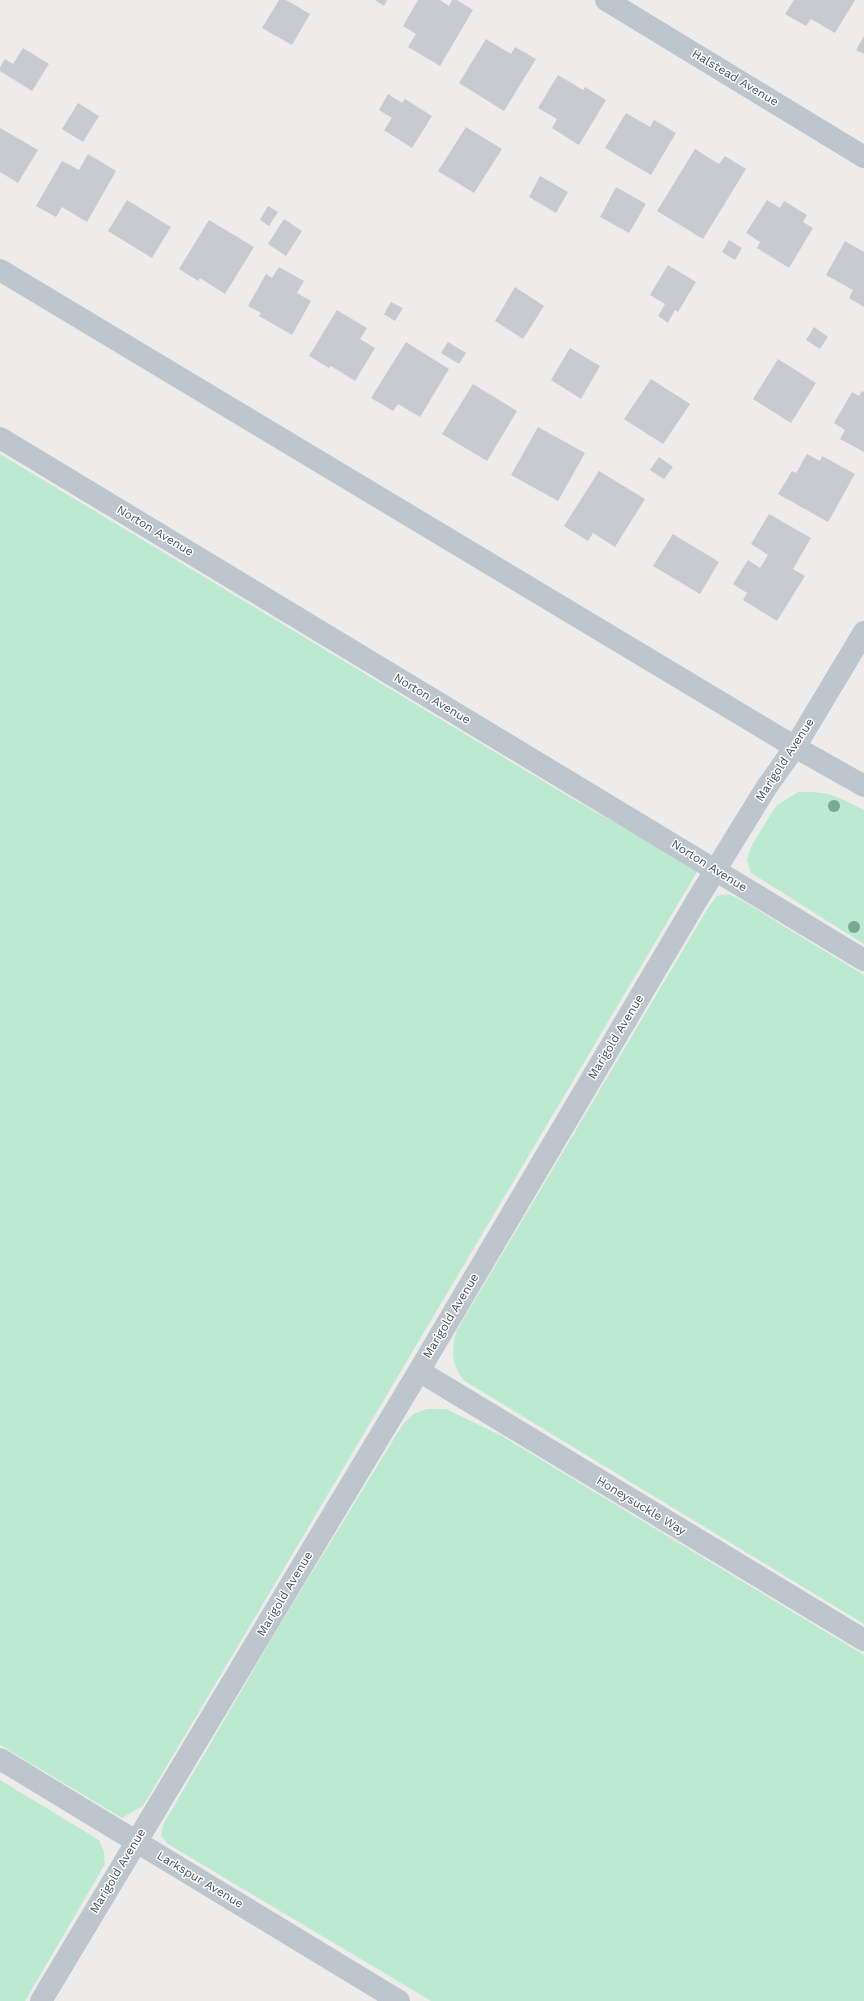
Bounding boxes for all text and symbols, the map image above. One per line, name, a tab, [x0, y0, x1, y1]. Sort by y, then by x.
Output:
street label: Halstead Avenue	[689, 47, 781, 109]
street label: Norton Avenue	[114, 503, 196, 559]
street label: Norton Avenue	[391, 671, 473, 727]
street label: Marigold Avenue	[753, 716, 817, 804]
street label: Norton Avenue	[668, 837, 750, 895]
street label: Marigold Avenue	[585, 992, 647, 1082]
street label: Marigold Avenue	[420, 1271, 482, 1361]
street label: Honeysuckle Way	[594, 1474, 688, 1538]
street label: Marigold Avenue	[254, 1549, 316, 1639]
street label: Marigold Avenue	[87, 1826, 149, 1916]
street label: Larkspur Avenue	[154, 1849, 246, 1911]

